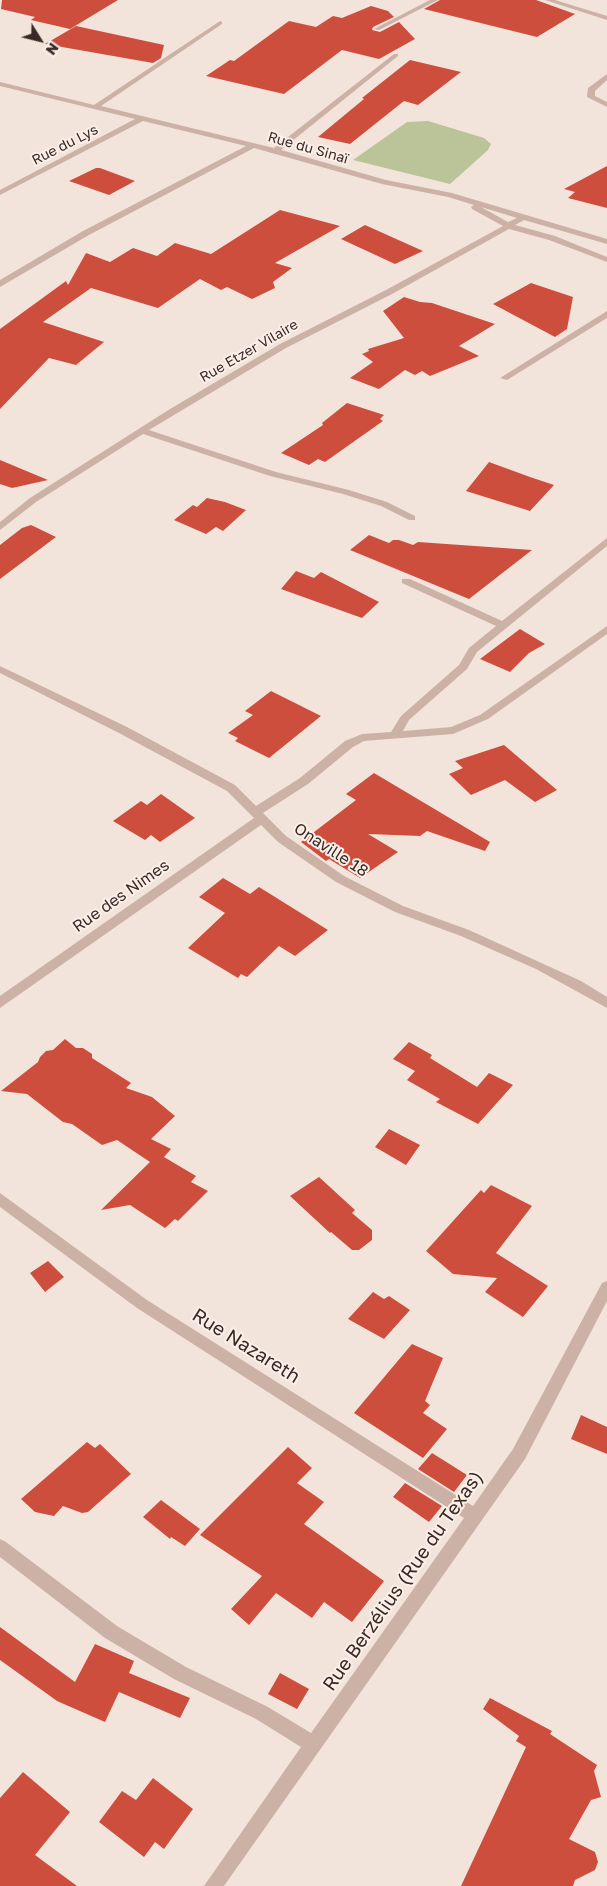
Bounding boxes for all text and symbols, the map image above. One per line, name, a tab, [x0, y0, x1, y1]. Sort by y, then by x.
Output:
north arrow	[15, 15, 65, 65]
text: N	[43, 40, 63, 58]
street label: Rue du Lys	[29, 121, 101, 169]
street label: Rue du Sinaï	[266, 129, 350, 167]
street label: Rue Etzer Vilaire	[197, 316, 301, 386]
street label: Onaville 18	[290, 819, 372, 881]
street label: Rue des Nimes	[69, 856, 173, 936]
street label: Rue Nazareth	[188, 1304, 304, 1388]
street label: Rue Berzélius (Rue du Texas)	[318, 1467, 488, 1695]

